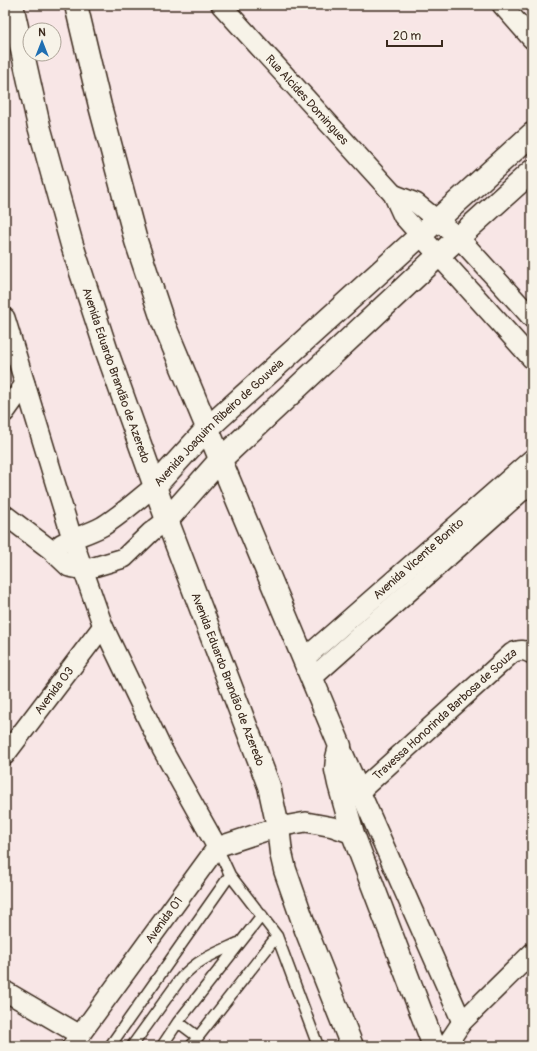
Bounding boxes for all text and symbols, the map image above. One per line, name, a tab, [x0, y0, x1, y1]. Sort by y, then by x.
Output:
north arrow	[22, 22, 62, 62]
scale bar	[387, 22, 442, 48]
text: N	[38, 26, 46, 39]
text: 20 m	[393, 29, 422, 44]
street label: Rua Alcides Domingues	[262, 52, 352, 149]
street label: Avenida Eduardo Brandão de Azeredo	[78, 286, 153, 466]
street label: Avenida Joaquim Ribeiro de Gouveia	[151, 356, 287, 490]
street label: Avenida Vicente Bonito	[370, 515, 467, 603]
street label: Avenida Eduardo Brandão de Azeredo	[188, 591, 268, 769]
street label: Travessa Honorinda Barbosa de Souza	[370, 645, 519, 784]
street label: Avenida 03	[31, 664, 78, 718]
street label: Avenida 01	[142, 894, 186, 946]

